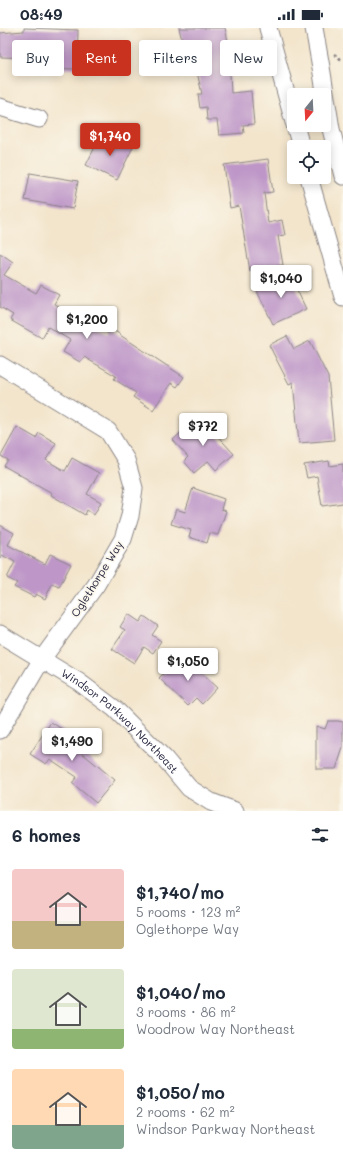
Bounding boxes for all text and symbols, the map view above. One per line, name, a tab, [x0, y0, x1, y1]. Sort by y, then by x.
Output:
text: 08:49	[20, 4, 62, 24]
chip: Buy	[12, 40, 64, 76]
chip: Rent	[72, 40, 131, 76]
chip: Filters	[139, 40, 212, 76]
chip: New	[220, 40, 277, 76]
north arrow	[287, 88, 331, 132]
map controls	[287, 88, 331, 184]
pin: $1,740	[77, 123, 143, 157]
text: $1,740	[89, 127, 131, 144]
button: locate	[287, 140, 331, 184]
pin: $1,040	[248, 265, 314, 299]
text: $1,040	[260, 269, 302, 286]
pin: $1,200	[54, 306, 120, 340]
text: $1,200	[66, 310, 108, 327]
pin: $772	[179, 413, 227, 447]
text: $772	[188, 417, 218, 434]
street label: Oglethorpe Way	[67, 538, 126, 620]
pin: $1,050	[155, 648, 221, 682]
text: $1,050	[167, 652, 209, 669]
street label: Windsor Parkway Northeast	[59, 665, 182, 777]
pin: $1,490	[39, 728, 105, 762]
text: $1,490	[51, 732, 93, 749]
text: 6 homes	[12, 824, 81, 846]
icon: filters	[309, 824, 331, 846]
text: $1,740/mo	[136, 881, 224, 903]
icon: home	[44, 885, 92, 933]
text: 5 rooms · 123 m²	[136, 903, 240, 920]
text: Oglethorpe Way	[136, 920, 239, 937]
text: $1,040/mo	[136, 981, 226, 1003]
icon: home	[44, 985, 92, 1033]
text: 3 rooms · 86 m²	[136, 1003, 236, 1020]
text: Woodrow Way Northeast	[136, 1020, 295, 1037]
text: $1,050/mo	[136, 1081, 225, 1103]
icon: home	[44, 1085, 92, 1133]
text: 2 rooms · 62 m²	[136, 1103, 235, 1120]
text: Windsor Parkway Northeast	[136, 1120, 315, 1137]

